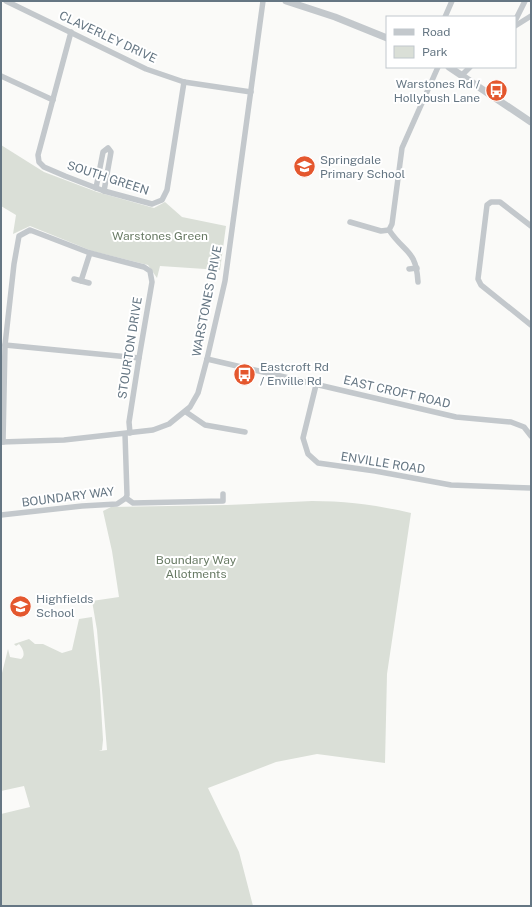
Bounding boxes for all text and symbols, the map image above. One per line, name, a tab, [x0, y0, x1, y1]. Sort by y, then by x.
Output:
street label: CLAVERLEY DRIVE	[57, 8, 159, 66]
legend	[386, 16, 516, 68]
text: Road	[422, 25, 450, 39]
text: Park	[422, 45, 448, 59]
place label: Warstones Rd / Hollybush Lane	[394, 77, 481, 105]
bus stop icon: Warstones Rd / Hollybush Lane	[483, 78, 509, 104]
place label: Springdale Primary School	[320, 153, 405, 181]
school or university icon: Springdale Primary School	[291, 154, 317, 180]
street label: SOUTH GREEN	[65, 158, 151, 198]
park label: Warstones Green	[112, 229, 208, 243]
street label: WARSTONES DRIVE	[189, 244, 225, 358]
street label: STOURTON DRIVE	[115, 296, 145, 400]
place label: Eastcroft Rd / Enville Rd	[260, 360, 329, 388]
bus stop icon: Eastcroft Rd / Enville Rd	[231, 361, 257, 387]
street label: EAST CROFT ROAD	[342, 373, 452, 411]
street label: ENVILLE ROAD	[340, 449, 426, 477]
street label: BOUNDARY WAY	[21, 484, 116, 510]
park label: Boundary Way Allotments	[156, 553, 237, 581]
place label: Highfields School	[36, 592, 93, 620]
school or university icon: Highfields School	[8, 593, 34, 619]

